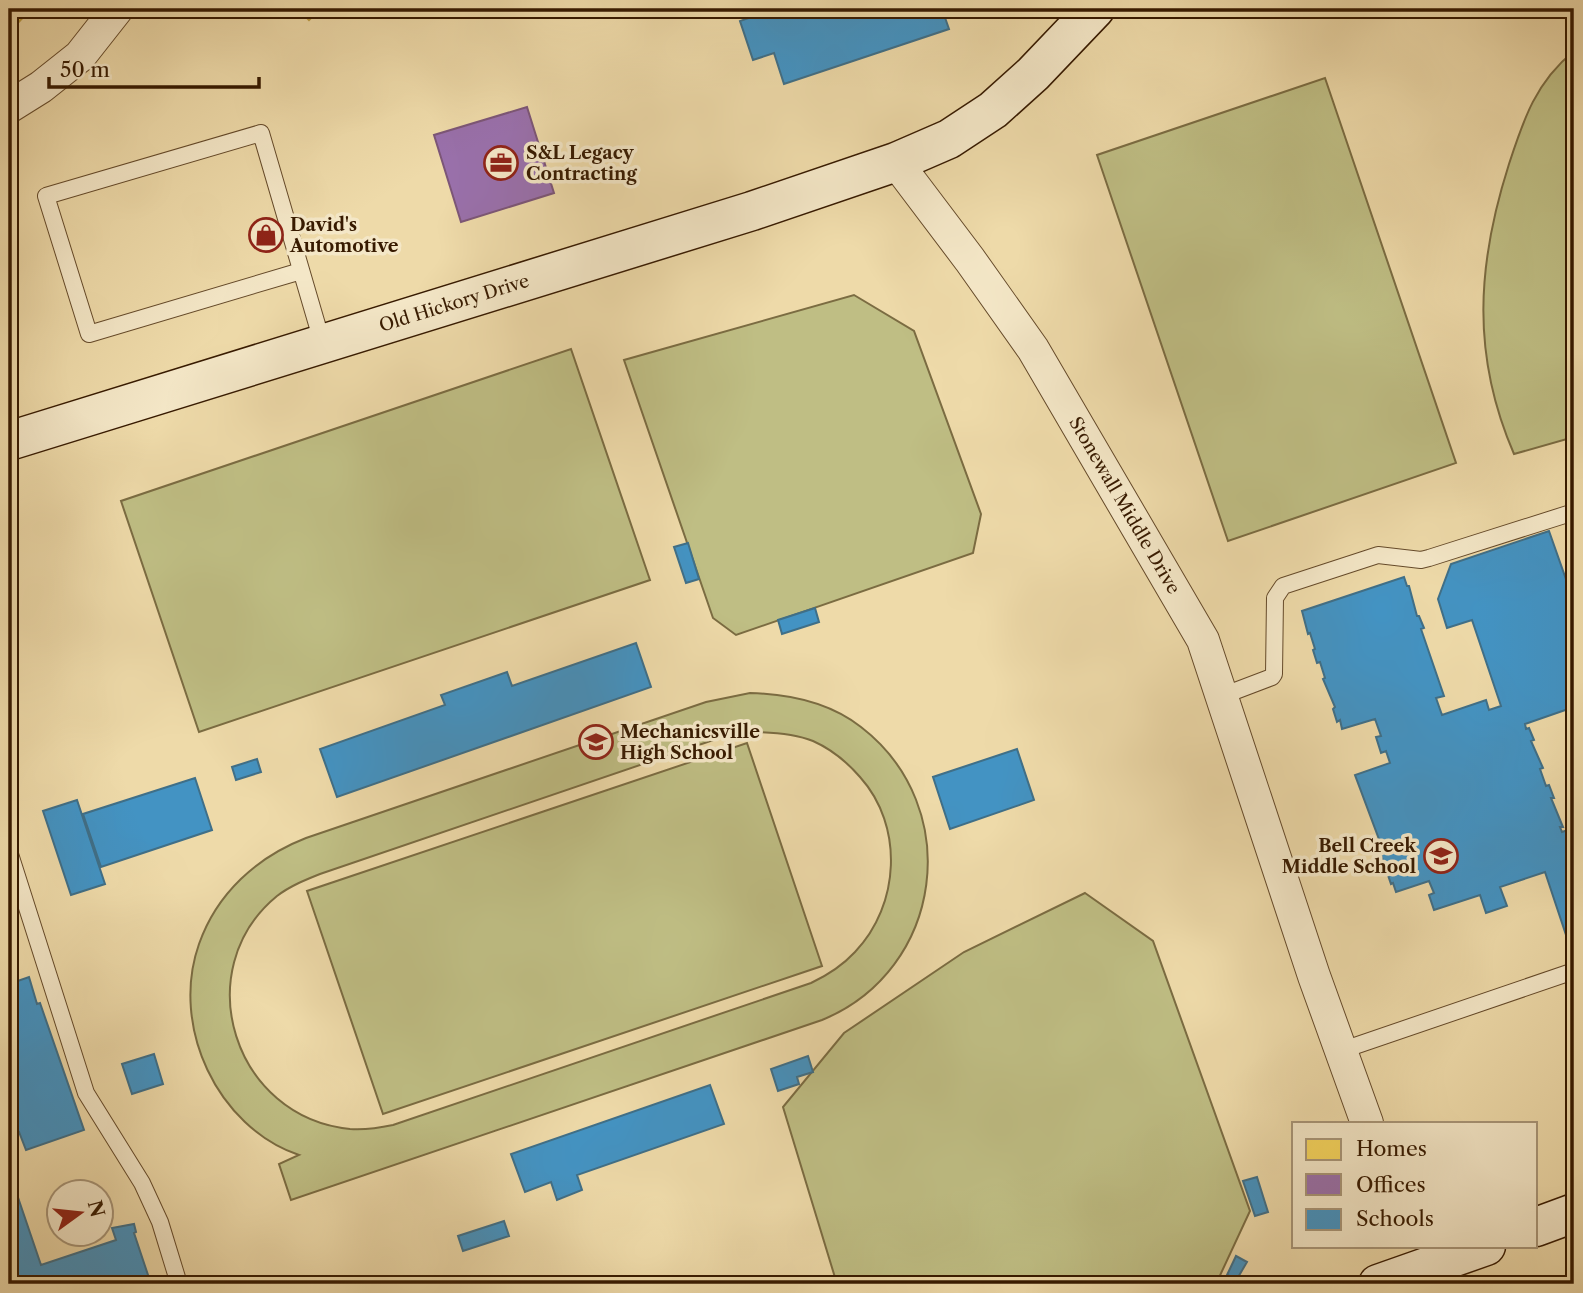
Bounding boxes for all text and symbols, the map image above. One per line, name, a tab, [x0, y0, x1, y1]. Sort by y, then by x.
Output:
scale bar	[49, 46, 259, 90]
text: 50 m	[60, 57, 110, 82]
place label: S&L Legacy Contracting	[526, 142, 637, 185]
office icon: S&L Legacy Contracting	[482, 144, 520, 182]
place label: David's Automotive	[289, 214, 399, 257]
shop icon: David's Automotive	[247, 216, 285, 254]
street label: Old Hickory Drive	[377, 270, 532, 337]
street label: Stonewall Middle Drive	[1064, 413, 1185, 598]
place label: Mechanicsville High School	[620, 721, 760, 764]
school or university icon: Mechanicsville High School	[577, 723, 615, 761]
place label: Bell Creek Middle School	[1282, 835, 1417, 878]
school or university icon: Bell Creek Middle School	[1422, 837, 1460, 875]
legend	[1292, 1122, 1538, 1248]
text: Homes	[1356, 1136, 1427, 1161]
text: Offices	[1356, 1172, 1426, 1197]
north arrow	[46, 1178, 116, 1248]
text: N	[83, 1198, 109, 1220]
text: Schools	[1356, 1206, 1434, 1231]

